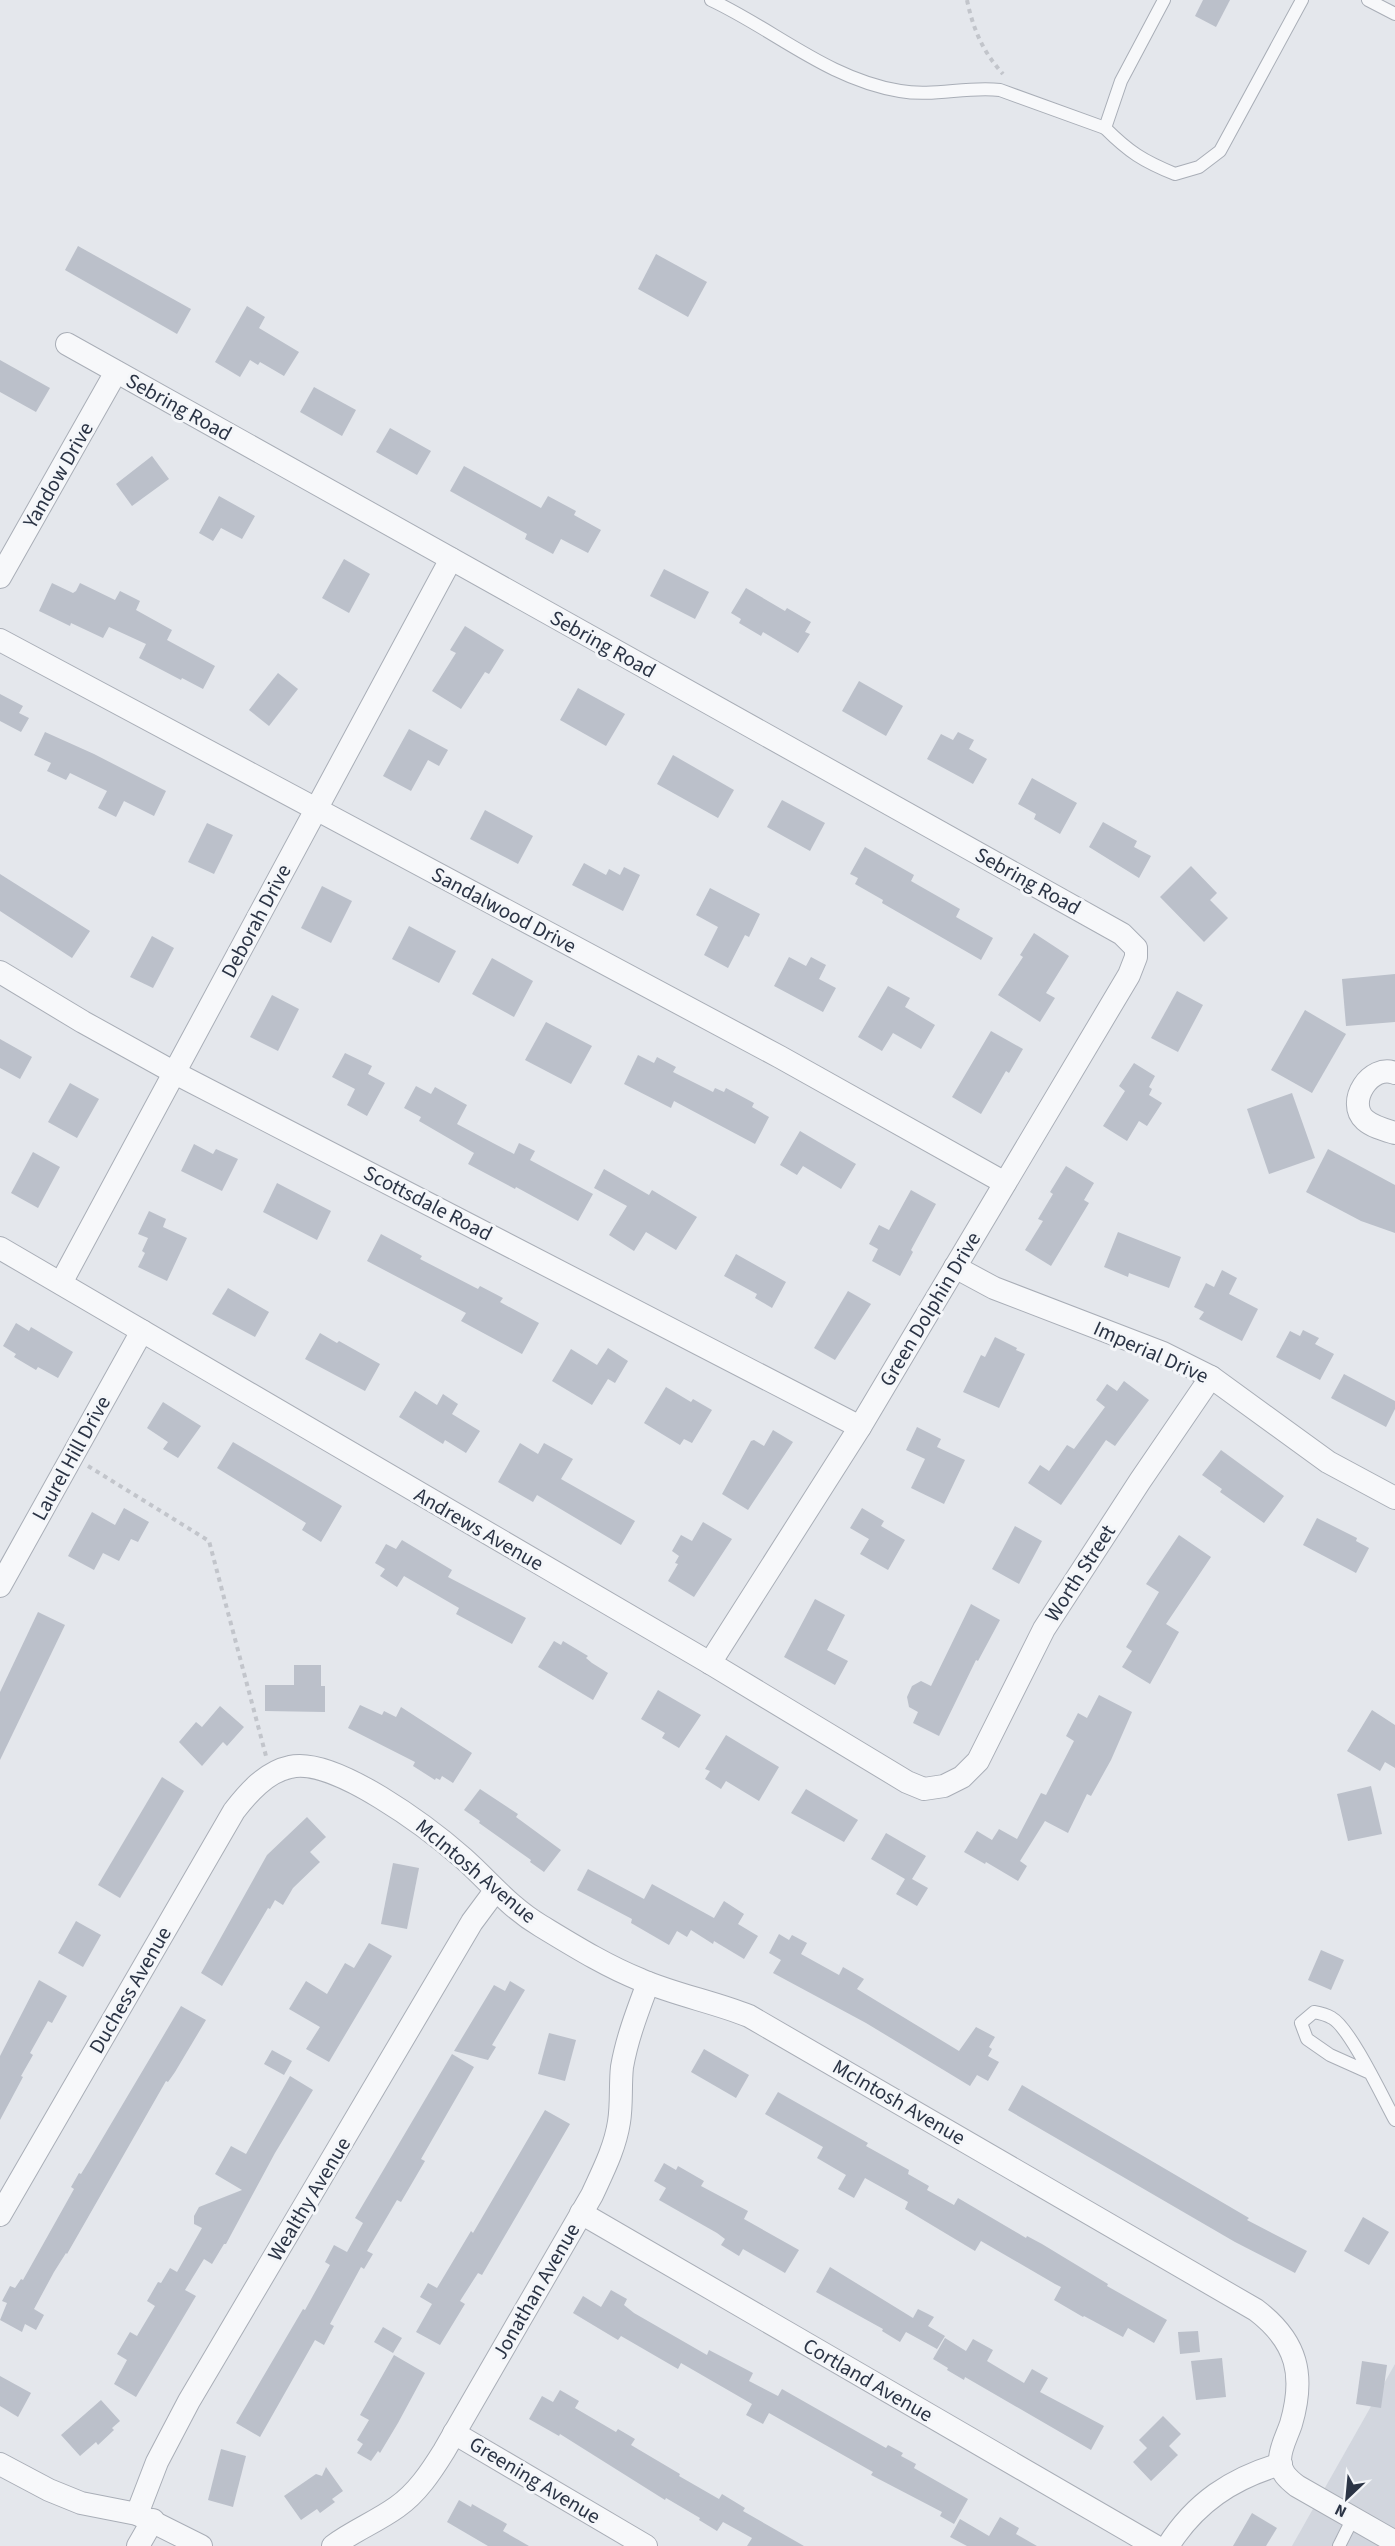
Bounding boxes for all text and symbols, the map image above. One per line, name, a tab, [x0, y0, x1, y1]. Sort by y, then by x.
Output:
street label: Sebring Road	[121, 366, 237, 448]
street label: Yandow Drive	[15, 416, 101, 535]
street label: Sebring Road	[545, 603, 661, 685]
street label: Sebring Road	[970, 840, 1086, 922]
street label: Deborah Drive	[213, 859, 299, 983]
street label: Sandalwood Drive	[426, 859, 582, 961]
street label: Scottsdale Road	[358, 1158, 498, 1248]
street label: Green Dolphin Drive	[872, 1226, 988, 1392]
street label: Imperial Drive	[1089, 1313, 1213, 1391]
street label: Laurel Hill Drive	[24, 1390, 118, 1526]
street label: Andrews Avenue	[409, 1480, 549, 1578]
street label: Worth Street	[1037, 1518, 1123, 1628]
street label: McIntosh Avenue	[409, 1812, 543, 1930]
street label: Duchess Avenue	[81, 1921, 179, 2059]
street label: McIntosh Avenue	[827, 2052, 971, 2152]
street label: Wealthy Avenue	[260, 2131, 358, 2267]
street label: Jonathan Avenue	[485, 2217, 587, 2365]
street label: Cortland Avenue	[797, 2331, 939, 2429]
street label: Greening Avenue	[464, 2429, 606, 2531]
north arrow	[1317, 2468, 1377, 2528]
text: N	[1331, 2498, 1350, 2523]

